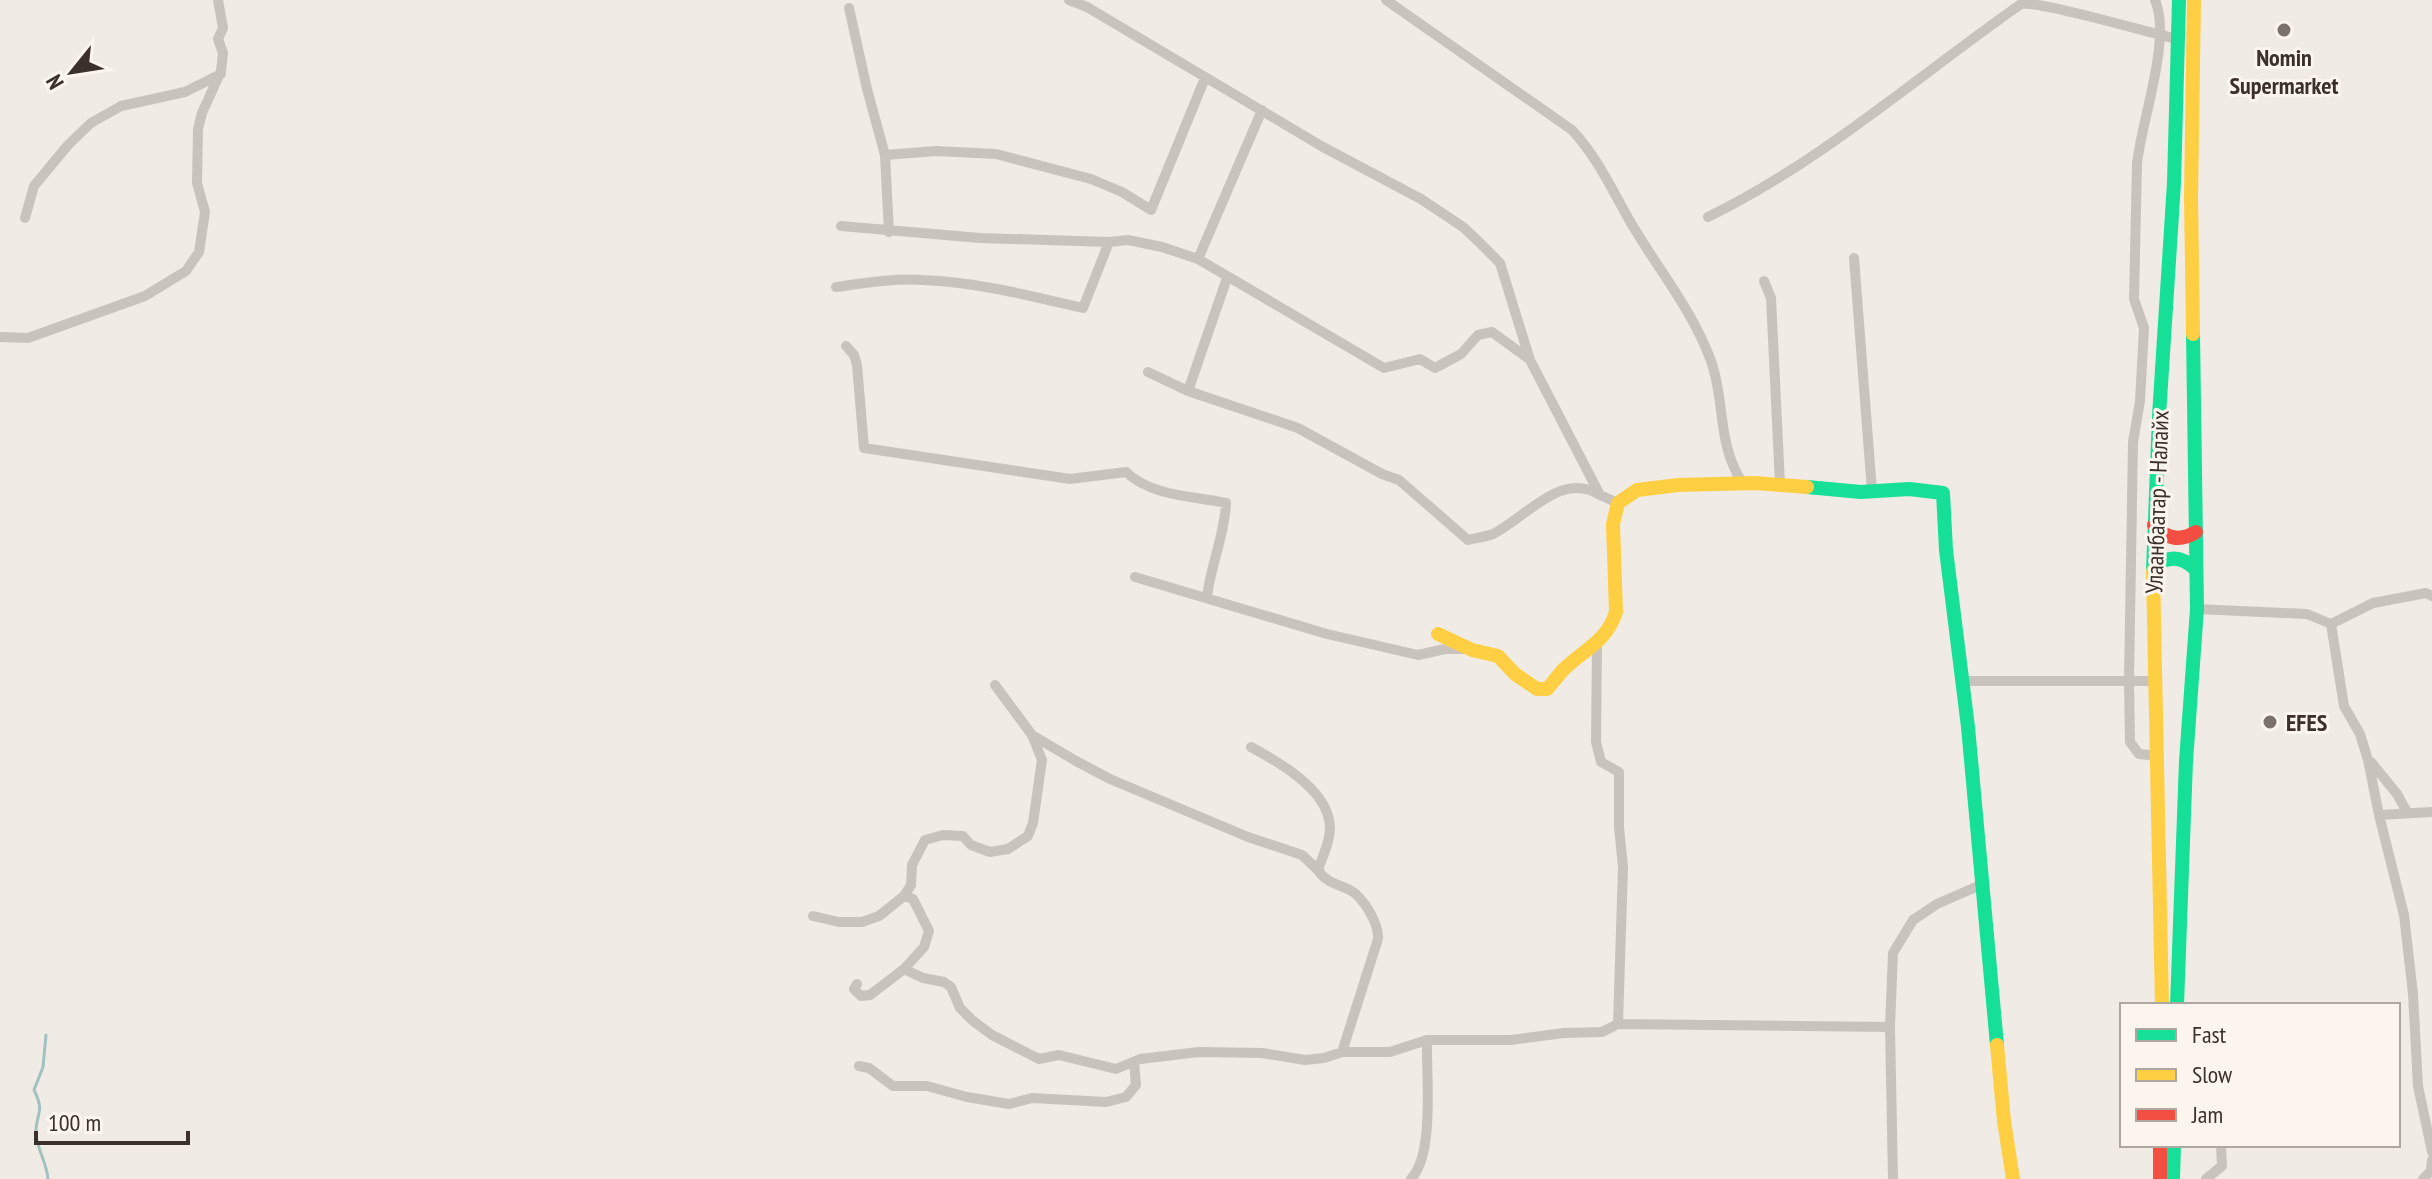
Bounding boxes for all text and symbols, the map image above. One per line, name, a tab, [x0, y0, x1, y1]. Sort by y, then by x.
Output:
marker: Nomin Supermarket	[2275, 21, 2293, 39]
north arrow	[32, 32, 112, 112]
place label: Nomin Supermarket	[2229, 42, 2339, 101]
text: N	[40, 70, 70, 94]
street label: Улаанбаатар - Налайх	[2138, 410, 2176, 594]
place label: EFES	[2286, 707, 2327, 738]
marker: EFES	[2261, 713, 2279, 731]
legend	[2120, 1003, 2400, 1147]
text: Fast	[2192, 1019, 2227, 1050]
text: Slow	[2192, 1059, 2233, 1090]
scale bar	[36, 1095, 188, 1145]
text: Jam	[2191, 1099, 2223, 1130]
text: 100 m	[48, 1107, 101, 1138]

